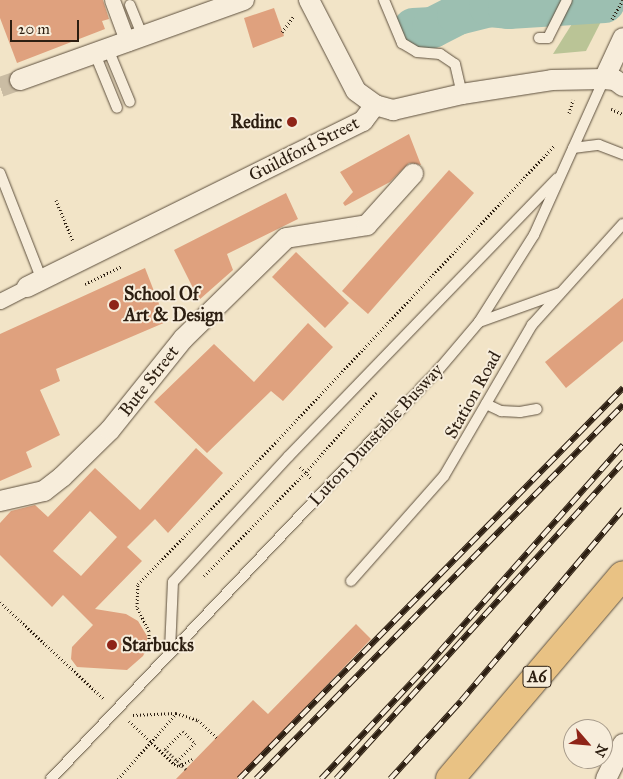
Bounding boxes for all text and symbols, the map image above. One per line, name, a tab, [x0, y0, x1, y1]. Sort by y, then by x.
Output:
scale bar	[12, 10, 81, 42]
text: 20 m	[18, 20, 50, 38]
place label: Redinc	[231, 111, 282, 133]
street label: Guildford Street	[245, 112, 363, 186]
marker: Redinc	[286, 116, 298, 128]
place label: School Of Art & Design	[124, 284, 224, 326]
marker: School Of Art & Design	[108, 299, 120, 311]
street label: Bute Street	[115, 341, 183, 421]
street label: Station Road	[440, 347, 506, 443]
street label: Luton Dunstable Busway	[304, 359, 448, 511]
place label: Starbucks	[122, 634, 194, 656]
marker: Starbucks	[106, 639, 118, 651]
road number: A6	[522, 664, 552, 690]
north arrow	[563, 719, 613, 769]
text: N	[591, 741, 611, 760]

